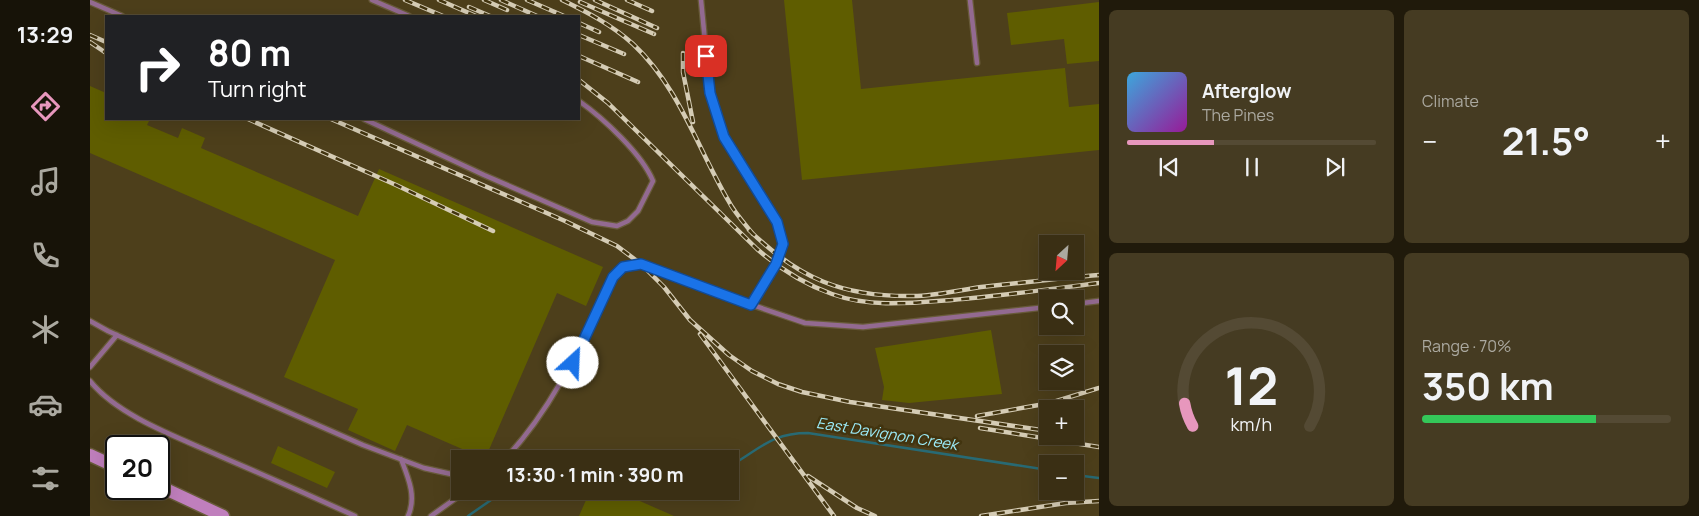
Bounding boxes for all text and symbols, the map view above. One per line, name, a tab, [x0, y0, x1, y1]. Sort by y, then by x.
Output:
text: 13:29	[17, 20, 73, 50]
text: 80 m	[208, 29, 291, 77]
icon: right	[125, 35, 190, 100]
pin	[685, 35, 727, 77]
icon: arrive	[692, 42, 720, 70]
text: Turn right	[208, 74, 306, 104]
text: Afterglow	[1202, 78, 1291, 104]
icon: directions	[28, 89, 63, 124]
text: Climate	[1422, 90, 1479, 112]
text: The Pines	[1202, 104, 1274, 126]
text: 21.5°	[1502, 114, 1590, 166]
text: −	[1422, 122, 1437, 160]
text: +	[1655, 122, 1671, 160]
icon: previous	[1155, 153, 1183, 181]
icon: pause	[1238, 153, 1266, 181]
icon: next	[1321, 153, 1349, 181]
icon: music	[28, 164, 63, 199]
north arrow	[1039, 235, 1084, 280]
map controls	[1039, 235, 1084, 500]
icon: phone	[28, 238, 63, 273]
button: search	[1039, 290, 1084, 335]
icon: climate	[28, 312, 63, 347]
text: Range · 70%	[1422, 335, 1512, 357]
position arrow	[546, 336, 598, 388]
button: layers	[1039, 345, 1084, 390]
text: 12	[1225, 350, 1278, 421]
text: 350 km	[1422, 359, 1554, 411]
icon: car	[28, 387, 63, 422]
button: +	[1039, 400, 1084, 445]
water label: East Davignon Creek	[815, 412, 962, 455]
text: km/h	[1231, 412, 1272, 436]
speed limit sign: 20	[105, 435, 170, 500]
button: −	[1039, 455, 1084, 500]
icon: filters	[28, 461, 63, 496]
text: 13:30 · 1 min · 390 m	[506, 462, 684, 488]

